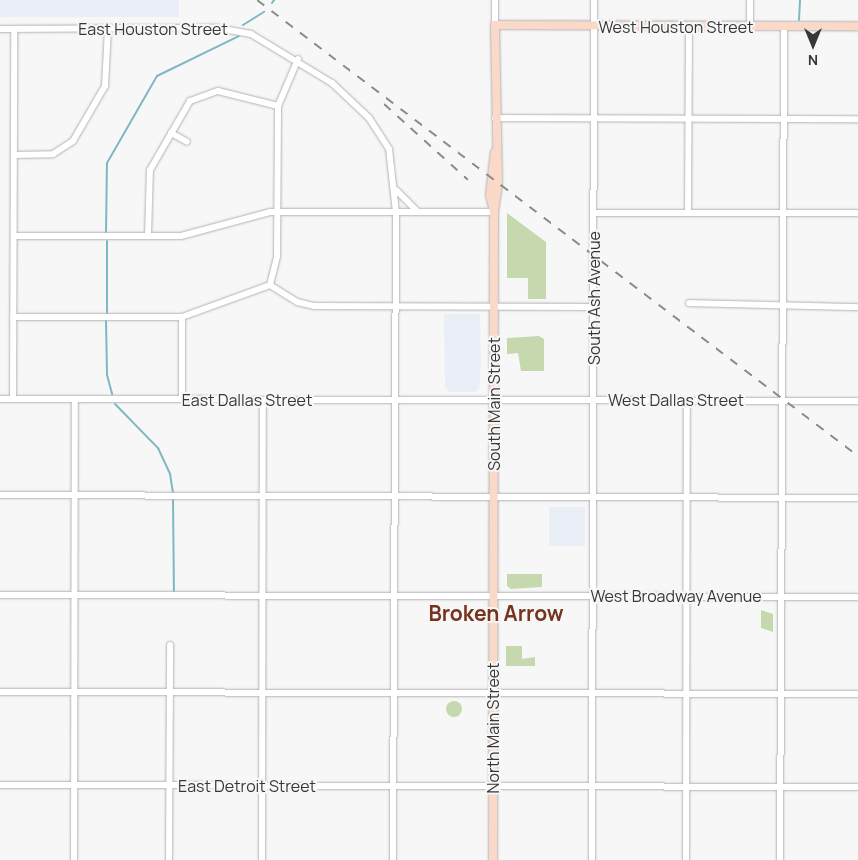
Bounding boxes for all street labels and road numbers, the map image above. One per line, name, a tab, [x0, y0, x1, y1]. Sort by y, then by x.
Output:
street label: West Houston Street	[599, 17, 753, 37]
street label: East Houston Street	[78, 19, 228, 39]
street label: South Ash Avenue	[584, 231, 604, 365]
street label: South Main Street	[484, 337, 504, 471]
street label: East Dallas Street	[182, 390, 312, 410]
street label: West Dallas Street	[608, 390, 744, 410]
street label: West Broadway Avenue	[590, 586, 762, 606]
street label: North Main Street	[483, 662, 503, 794]
street label: East Detroit Street	[178, 776, 316, 796]

